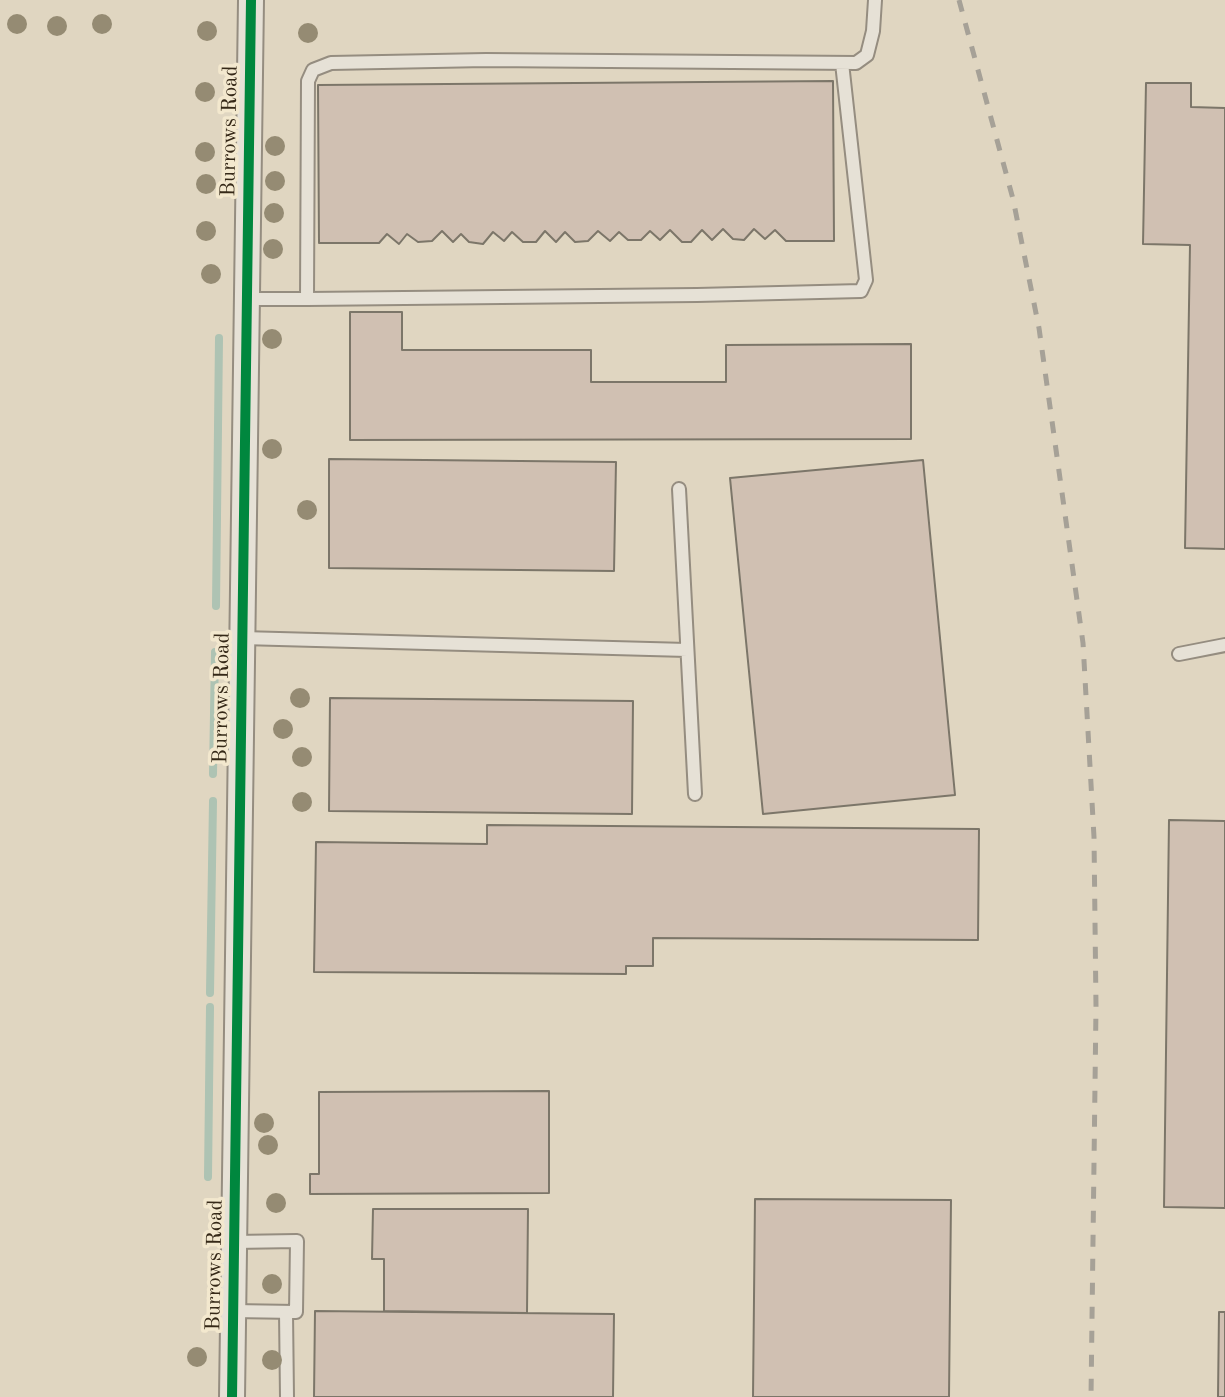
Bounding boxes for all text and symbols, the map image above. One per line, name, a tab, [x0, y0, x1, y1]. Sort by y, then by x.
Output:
street label: Burrows Road	[216, 65, 244, 197]
street label: Burrows Road	[208, 632, 236, 764]
street label: Burrows Road	[201, 1199, 229, 1331]

